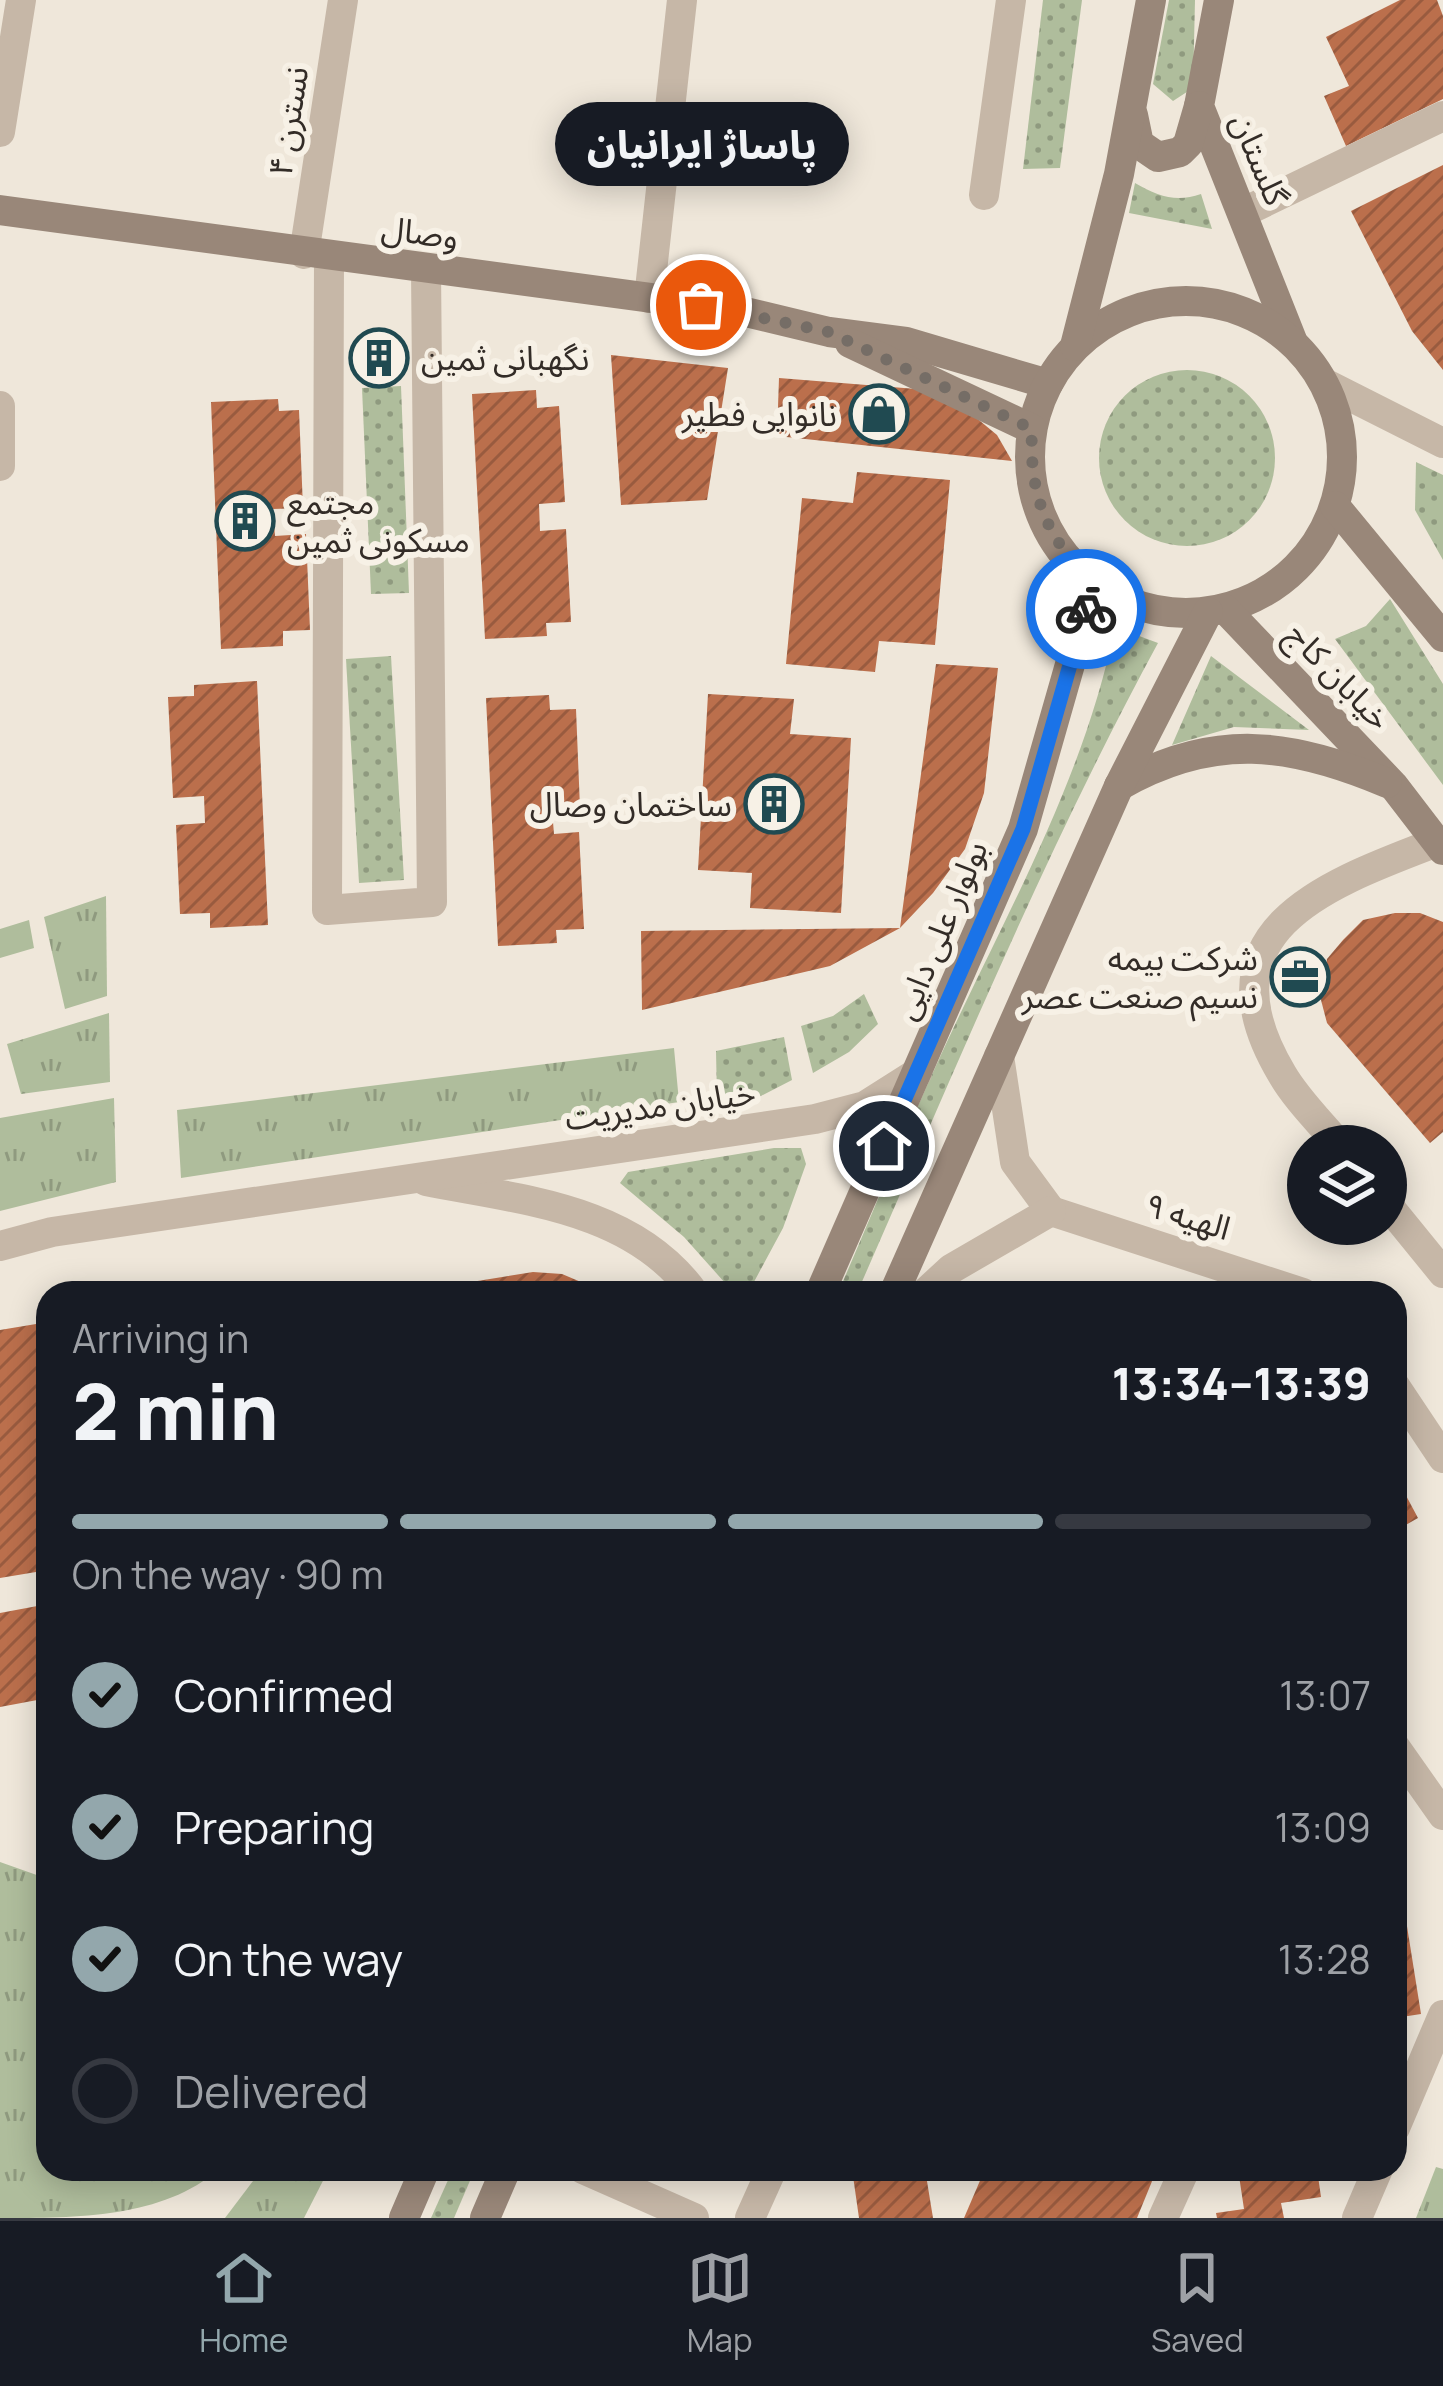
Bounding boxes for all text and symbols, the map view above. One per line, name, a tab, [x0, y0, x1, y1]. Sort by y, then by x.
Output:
street label: نسترن ۴	[257, 63, 318, 179]
callout: پاساژ ایرانیان	[554, 101, 848, 185]
street label: گلستان	[1221, 106, 1300, 212]
text: پاساژ ایرانیان	[587, 117, 817, 171]
street label: وصال	[379, 204, 461, 259]
pin	[650, 254, 752, 356]
icon: bag	[668, 272, 734, 338]
building icon: نگهبانی ثمین	[348, 327, 410, 389]
place label: نگهبانی ثمین	[421, 335, 589, 380]
shop icon: نانوایی فطیر	[848, 383, 910, 445]
place label: نانوایی فطیر	[681, 391, 837, 436]
place label: مجتمع مسکونی ثمین	[287, 479, 470, 562]
building icon: مجتمع مسکونی ثمین	[214, 490, 276, 552]
courier	[1026, 549, 1146, 669]
icon: bike	[1053, 576, 1119, 642]
street label: خیابان کاج	[1275, 612, 1402, 741]
building icon: ساختمان وصال	[743, 773, 805, 835]
place label: ساختمان وصال	[530, 781, 732, 826]
street label: بولوار علی دایی	[882, 833, 997, 1026]
place label: شرکت بیمه نسیم صنعت عصر	[1021, 935, 1258, 1022]
office icon: شرکت بیمه نسیم صنعت عصر	[1269, 946, 1331, 1008]
street label: خیابان مدیریت	[562, 1069, 758, 1140]
pin	[833, 1095, 935, 1197]
icon: home	[851, 1113, 917, 1179]
map controls	[1287, 1125, 1407, 1245]
button: layers	[1287, 1125, 1407, 1245]
street label: الهیه ۹	[1140, 1181, 1236, 1250]
text: Arriving in	[72, 1311, 249, 1365]
text: 13:34–13:39	[1112, 1352, 1371, 1414]
text: 2 min	[72, 1357, 279, 1463]
text: On the way · 90 m	[72, 1547, 384, 1601]
icon: check	[72, 1662, 138, 1728]
text: Confirmed	[174, 1664, 394, 1726]
text: 13:07	[1279, 1668, 1371, 1722]
icon: check	[72, 1794, 138, 1860]
text: Preparing	[174, 1796, 374, 1858]
text: 13:09	[1275, 1800, 1371, 1854]
icon: check	[72, 1926, 138, 1992]
text: On the way	[174, 1928, 403, 1990]
text: 13:28	[1278, 1932, 1371, 1986]
text: Delivered	[174, 2060, 369, 2122]
tab: Home	[199, 2245, 288, 2362]
tab: Map	[687, 2245, 753, 2362]
tab: Saved	[1151, 2245, 1244, 2362]

